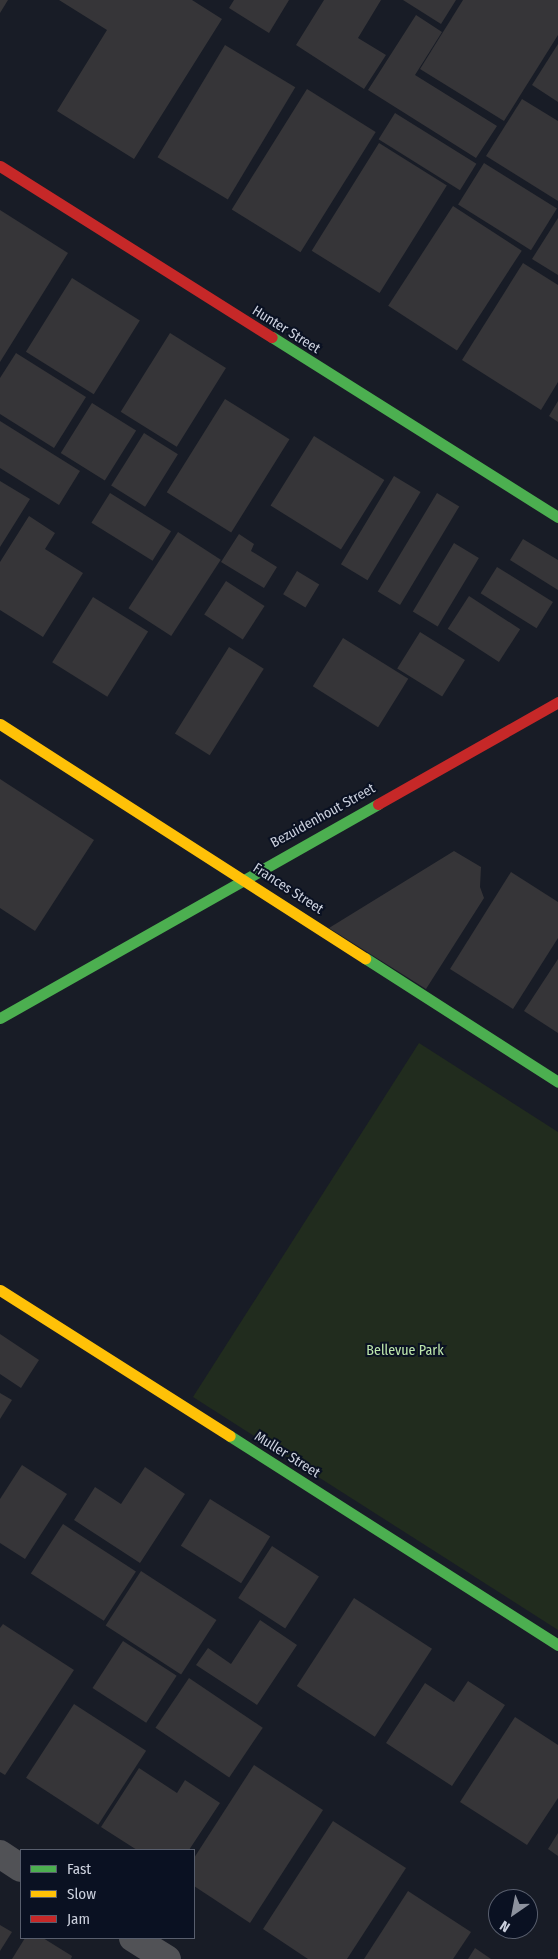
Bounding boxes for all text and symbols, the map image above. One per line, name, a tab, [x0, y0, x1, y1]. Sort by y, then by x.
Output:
street label: Hunter Street	[249, 302, 323, 358]
street label: Bezuidenhout Street	[268, 780, 378, 852]
street label: Frances Street	[250, 860, 326, 918]
park label: Bellevue Park	[366, 1343, 444, 1359]
street label: Muller Street	[251, 1428, 323, 1482]
legend	[20, 1849, 195, 1939]
text: Fast	[67, 1860, 91, 1878]
text: Slow	[67, 1885, 96, 1903]
north arrow	[488, 1889, 538, 1939]
text: Jam	[67, 1910, 90, 1928]
text: N	[497, 1917, 513, 1936]

